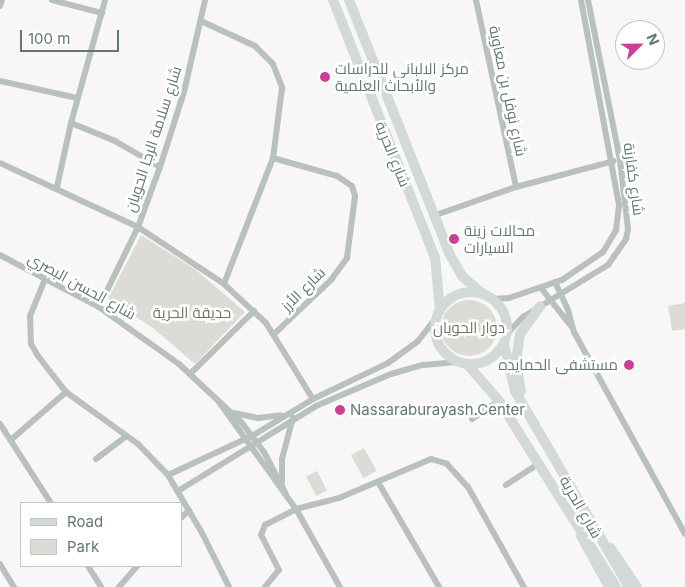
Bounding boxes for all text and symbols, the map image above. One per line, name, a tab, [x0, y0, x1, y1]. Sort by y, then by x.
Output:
scale bar	[22, 20, 121, 52]
north arrow	[615, 20, 665, 70]
street label: شارع نوفل بن معاوية	[485, 24, 531, 158]
text: 100 m	[28, 29, 70, 48]
text: N	[643, 31, 663, 48]
place label: مركز الالباني للدراسات والأبحاث العلمية	[335, 59, 469, 94]
street label: شارع سلامة الرجا الحويان	[121, 64, 185, 214]
marker: مركز الالباني للدراسات والأبحاث العلمية	[319, 71, 331, 83]
street label: شارع الحرية	[372, 119, 414, 189]
street label: شارع كفارنة	[620, 141, 648, 217]
place label: محالات زينة السيارات	[464, 221, 535, 256]
marker: محالات زينة السيارات	[448, 233, 460, 245]
street label: شارع الحسن البصري	[25, 249, 139, 323]
street label: شارع الأرز	[277, 263, 329, 315]
park label: حديقة الحرية	[153, 304, 231, 322]
park label: دوار الحويان	[433, 319, 505, 337]
place label: مستشفى الحمايده	[499, 356, 618, 374]
marker: مستشفى الحمايده	[622, 358, 636, 372]
place label: Nassaraburayash.Center	[350, 401, 525, 419]
marker: Nassaraburayash.Center	[334, 404, 346, 416]
street label: شارع الحرية	[556, 473, 606, 541]
legend	[20, 502, 182, 567]
text: Road	[67, 512, 103, 531]
text: Park	[67, 537, 99, 556]

